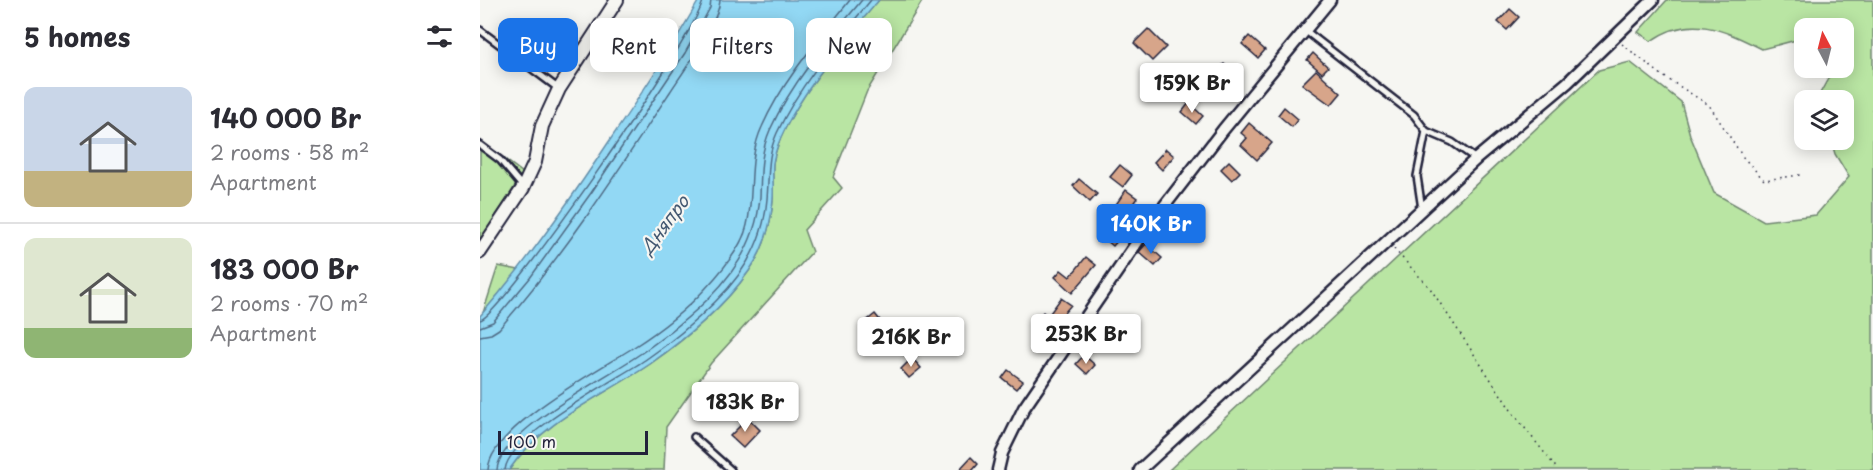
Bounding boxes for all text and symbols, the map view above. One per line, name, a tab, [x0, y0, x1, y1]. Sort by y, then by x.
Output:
text: 5 homes	[24, 17, 130, 56]
chip: Buy	[498, 18, 578, 72]
chip: Rent	[590, 18, 678, 72]
chip: Filters	[690, 18, 794, 72]
chip: New	[806, 18, 892, 72]
north arrow	[1794, 18, 1854, 78]
map controls	[1794, 18, 1854, 150]
icon: filters	[423, 20, 456, 53]
pin: 159K Br	[1137, 63, 1247, 114]
text: 159K Br	[1154, 67, 1230, 97]
button: layers	[1794, 90, 1854, 150]
text: 140 000 Br	[210, 98, 361, 137]
icon: home	[72, 111, 144, 183]
text: 2 rooms · 58 m²	[210, 137, 369, 167]
text: Apartment	[210, 167, 317, 197]
water label: Дняпро	[632, 188, 696, 261]
pin: 140K Br	[1096, 204, 1206, 255]
text: 140K Br	[1111, 208, 1191, 238]
text: 183 000 Br	[210, 249, 359, 288]
icon: home	[72, 262, 144, 334]
text: 2 rooms · 70 m²	[210, 288, 368, 318]
pin: 253K Br	[1031, 314, 1141, 365]
pin: 216K Br	[856, 317, 966, 368]
text: Apartment	[210, 318, 317, 348]
text: 253K Br	[1045, 318, 1127, 348]
text: 216K Br	[871, 321, 951, 351]
pin: 183K Br	[690, 382, 800, 433]
text: 183K Br	[706, 386, 784, 416]
scale bar	[498, 428, 648, 456]
text: 100 m	[507, 429, 556, 453]

